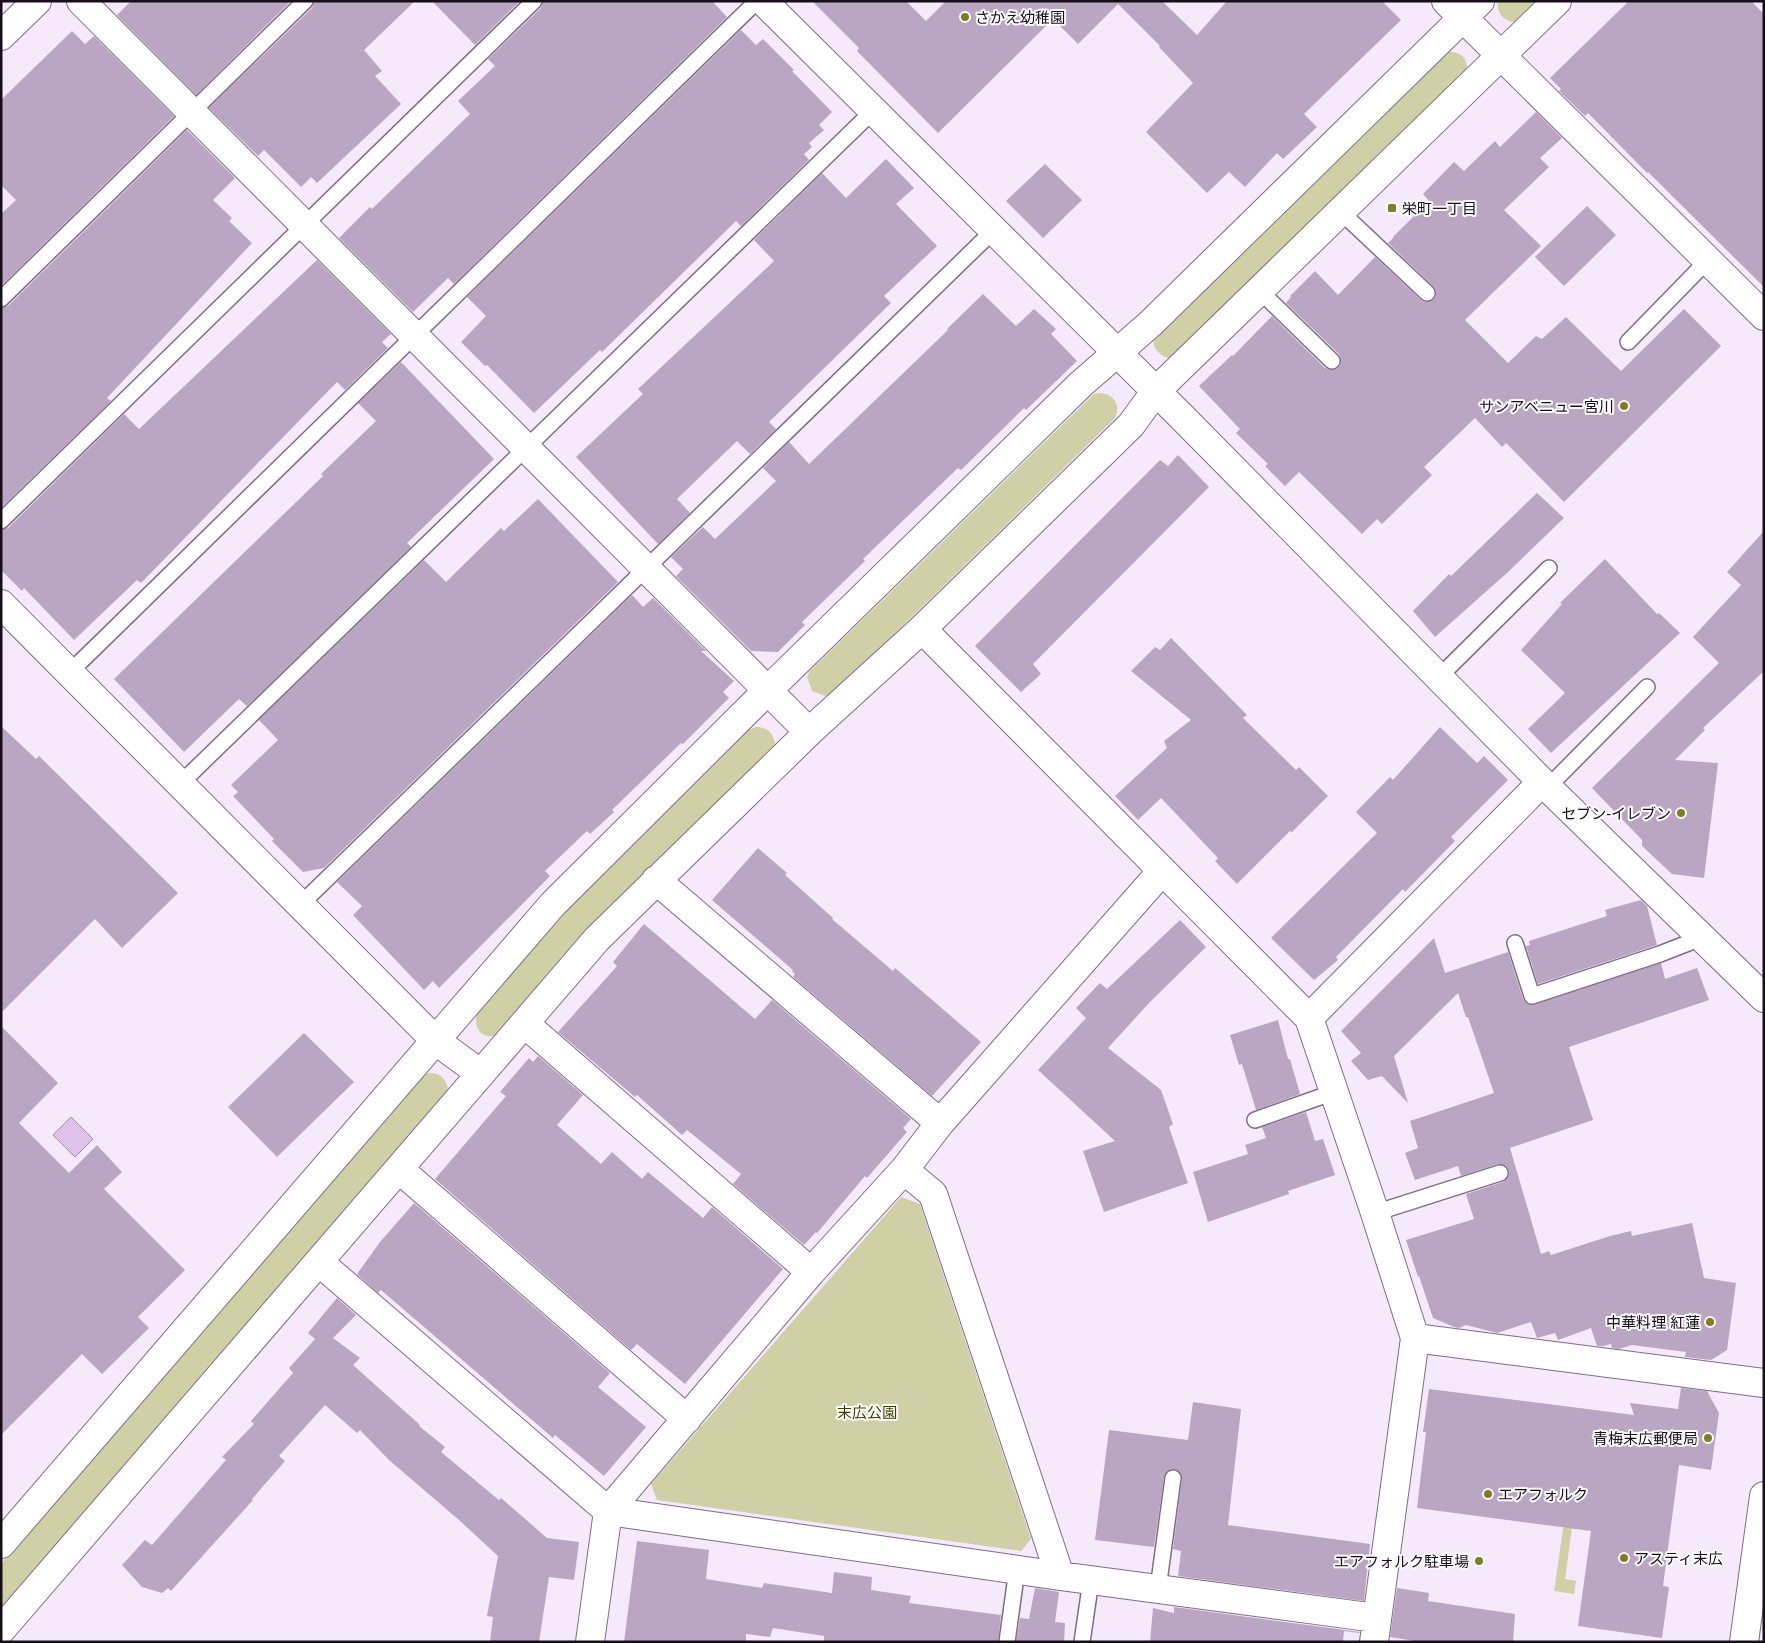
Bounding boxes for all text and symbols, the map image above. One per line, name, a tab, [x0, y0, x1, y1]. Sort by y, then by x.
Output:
place label: さかえ幼稚園	[975, 7, 1065, 27]
marker: さかえ幼稚園	[959, 11, 971, 23]
place label: 栄町一丁目	[1402, 198, 1477, 218]
marker: 栄町一丁目	[1386, 202, 1398, 214]
place label: サンアベニュー宮川	[1479, 396, 1614, 416]
marker: サンアベニュー宮川	[1618, 400, 1630, 412]
place label: セブン-イレブン	[1561, 803, 1671, 823]
marker: セブン-イレブン	[1675, 807, 1687, 819]
place label: 中華料理 紅蓮	[1606, 1312, 1700, 1332]
marker: 中華料理 紅蓮	[1704, 1316, 1716, 1328]
park label: 末広公園	[837, 1402, 897, 1422]
place label: 青梅末広郵便局	[1593, 1428, 1698, 1448]
marker: 青梅末広郵便局	[1702, 1432, 1714, 1444]
place label: エアフォルク	[1498, 1484, 1588, 1504]
marker: エアフォルク	[1482, 1488, 1494, 1500]
place label: アスティ末広	[1634, 1548, 1723, 1568]
place label: エアフォルク駐車場	[1334, 1551, 1469, 1571]
marker: アスティ末広	[1618, 1552, 1630, 1564]
marker: エアフォルク駐車場	[1473, 1555, 1485, 1567]

